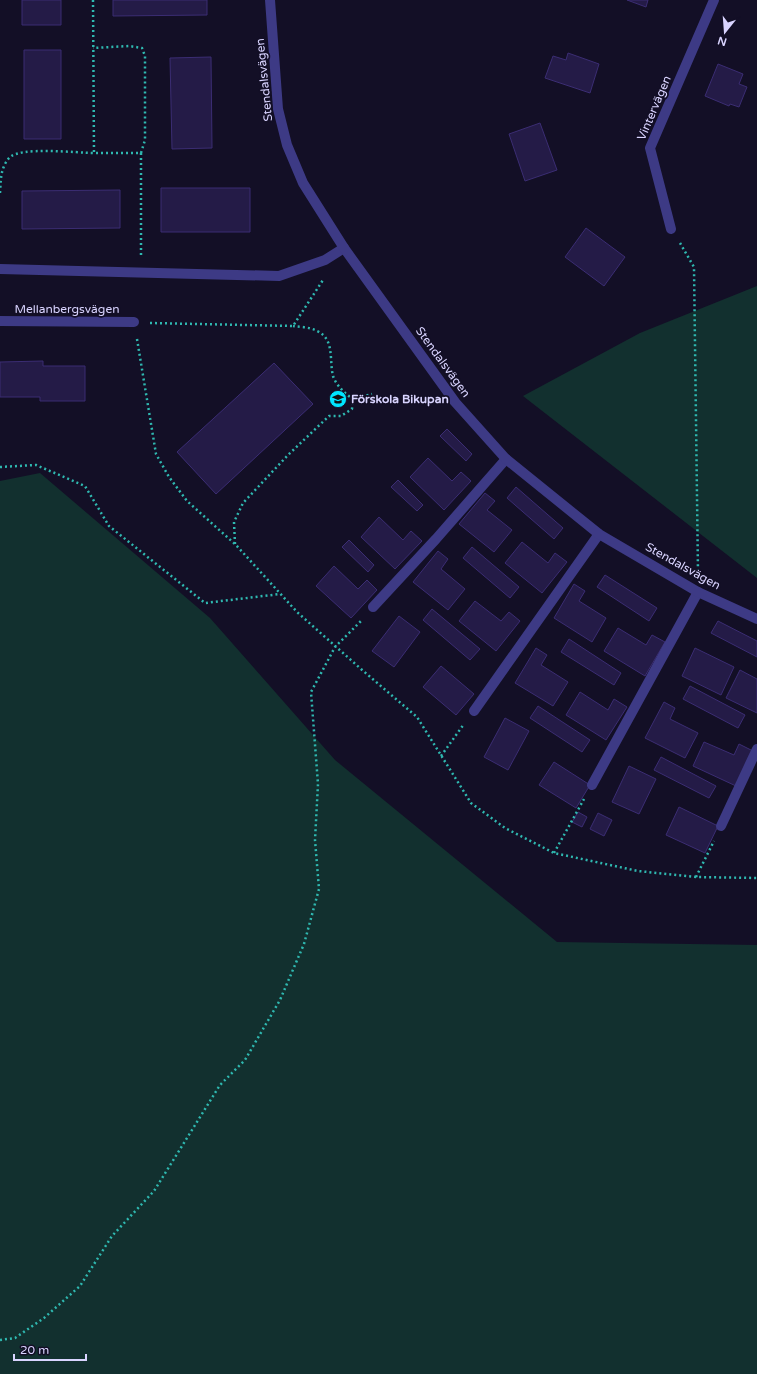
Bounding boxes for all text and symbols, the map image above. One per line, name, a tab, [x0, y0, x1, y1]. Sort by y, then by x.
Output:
north arrow	[705, 12, 745, 52]
text: N	[716, 34, 728, 49]
street label: Stendalsvägen	[253, 38, 275, 122]
street label: Vintervägen	[634, 74, 674, 142]
street label: Mellanbergsvägen	[14, 302, 120, 316]
street label: Stendalsvägen	[413, 324, 473, 400]
school or university icon: Förskola Bikupan	[328, 389, 348, 409]
place label: Förskola Bikupan	[351, 392, 449, 407]
street label: Stendalsvägen	[643, 540, 723, 592]
scale bar	[14, 1336, 86, 1362]
text: 20 m	[20, 1343, 49, 1357]

